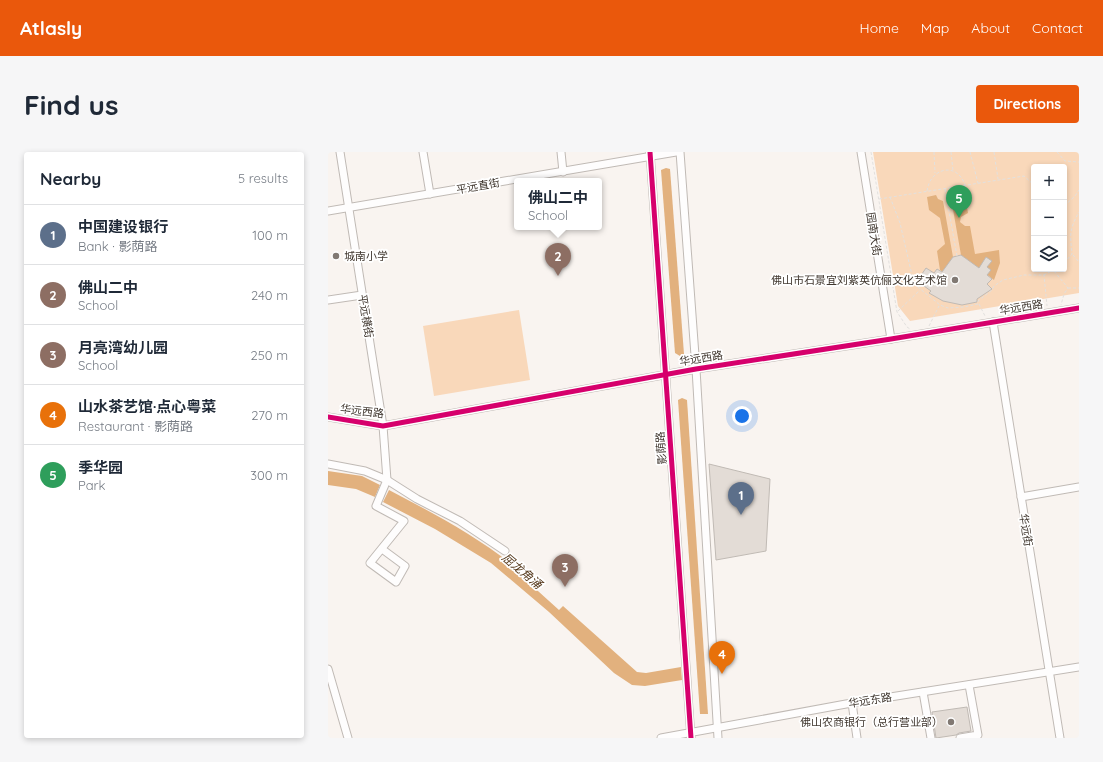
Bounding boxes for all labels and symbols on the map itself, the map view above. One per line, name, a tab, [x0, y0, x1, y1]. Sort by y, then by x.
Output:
street label: 平远直街	[455, 175, 501, 197]
pin: 5	[946, 185, 972, 218]
street label: 园南大街	[864, 211, 884, 257]
pin: 2	[545, 243, 571, 276]
place label: 城南小学	[344, 249, 388, 263]
marker: 城南小学	[331, 251, 341, 261]
place label: 佛山市石景宜刘紫英伉俪文化艺术馆	[771, 273, 947, 287]
marker: 佛山市石景宜刘紫英伉俪文化艺术馆	[950, 275, 960, 285]
street label: 平远横街	[356, 293, 376, 339]
street label: 华远西路	[998, 297, 1044, 317]
street label: 华远西路	[678, 348, 724, 368]
street label: 华远西路	[339, 401, 385, 421]
your location	[732, 406, 752, 426]
street label: 影荫路	[653, 431, 669, 465]
pin: 1	[728, 482, 754, 515]
street label: 华远街	[1017, 513, 1035, 547]
water label: 屈龙角涌	[499, 549, 547, 593]
pin: 3	[552, 554, 578, 587]
pin: 4	[709, 641, 735, 674]
street label: 华远东路	[847, 690, 893, 710]
place label: 佛山农商银行（总行营业部）	[800, 715, 943, 729]
marker: 佛山农商银行（总行营业部）	[946, 717, 956, 727]

